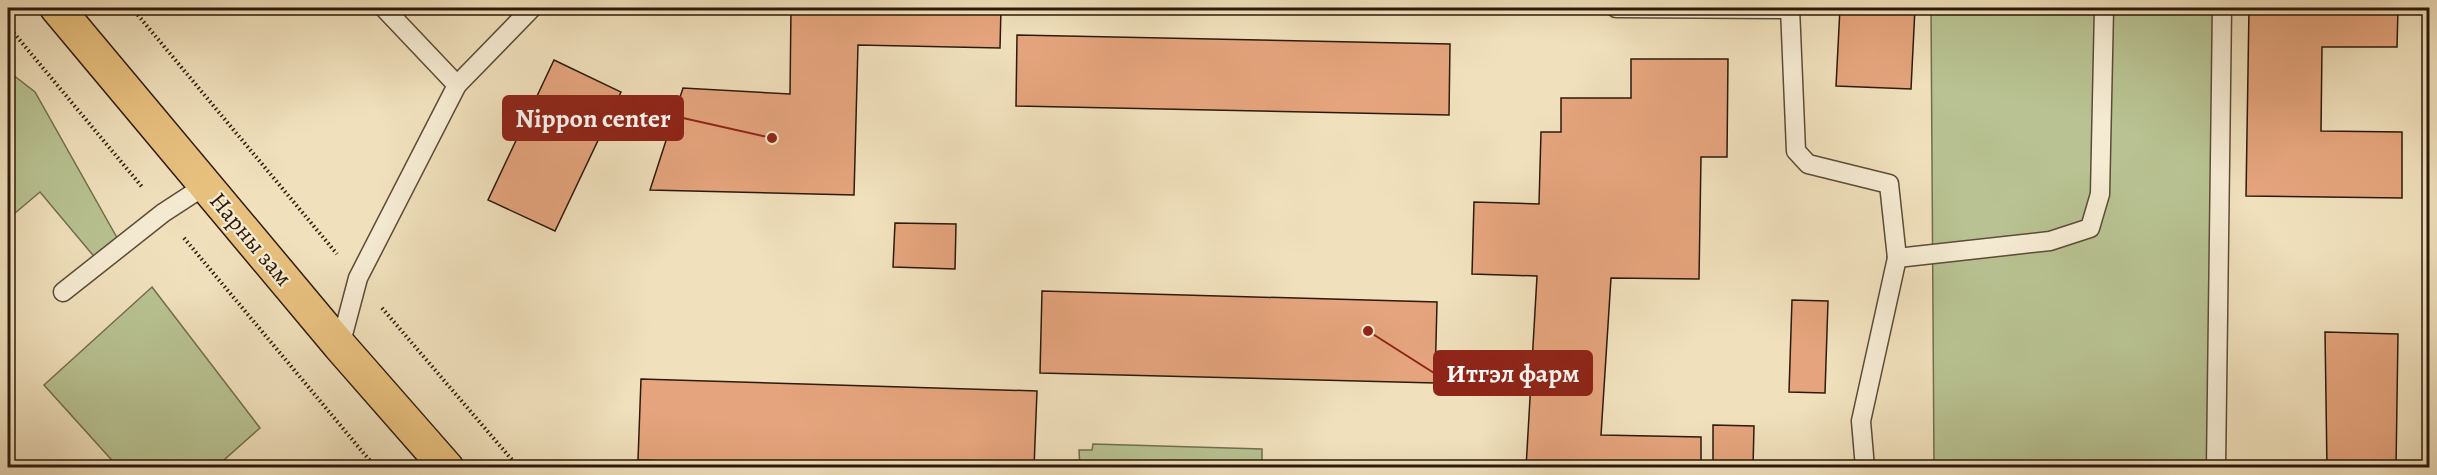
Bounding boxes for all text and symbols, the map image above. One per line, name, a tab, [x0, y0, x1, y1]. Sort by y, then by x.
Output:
callout: Nippon center	[503, 96, 683, 140]
text: Nippon center	[515, 101, 671, 136]
street label: Нарны зам	[202, 185, 300, 293]
callout: Итгэл фарм	[1434, 351, 1592, 395]
text: Итгэл фарм	[1446, 356, 1580, 391]

